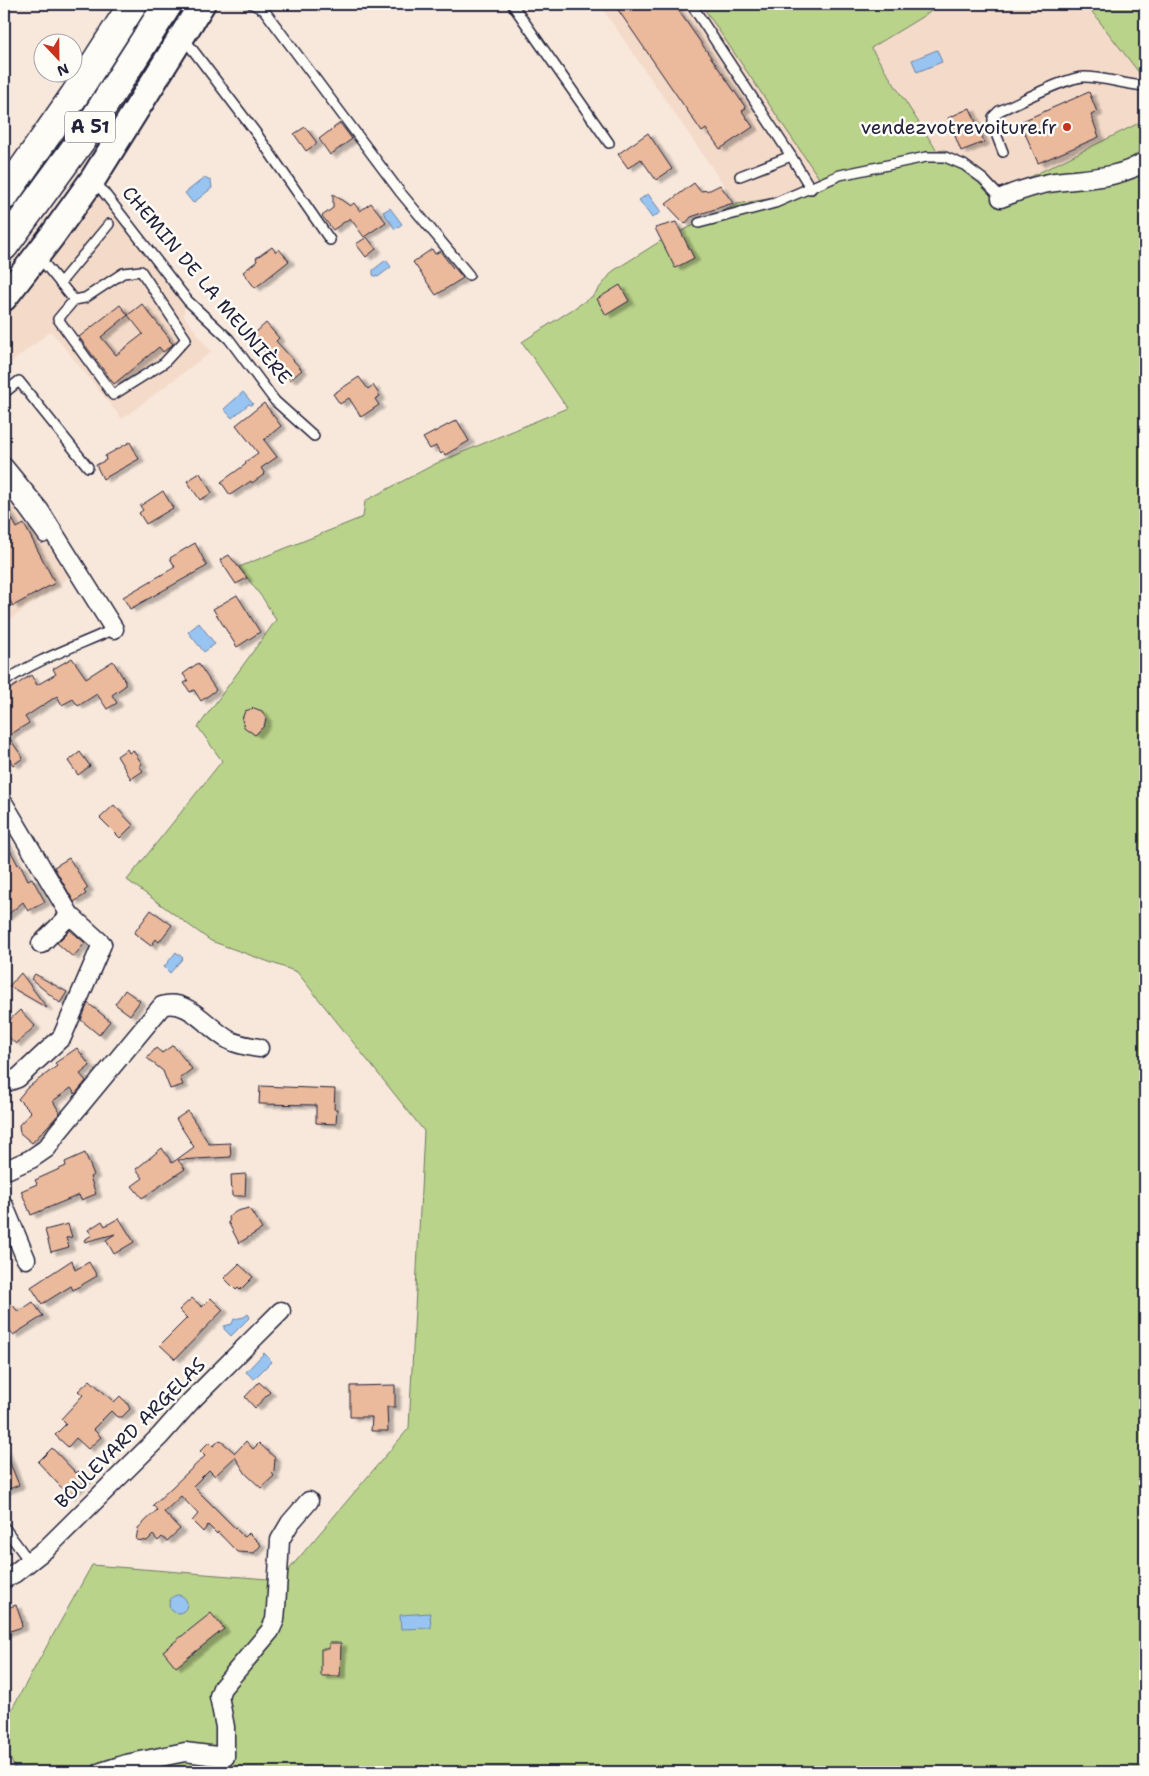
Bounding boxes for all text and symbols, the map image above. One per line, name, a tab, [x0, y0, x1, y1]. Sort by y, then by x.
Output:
north arrow	[32, 32, 82, 82]
text: N	[54, 60, 71, 80]
road number: A 51	[65, 111, 115, 142]
place label: vendezvotrevoiture.fr	[861, 115, 1057, 140]
marker: vendezvotrevoiture.fr	[1061, 121, 1073, 133]
street label: CHEMIN DE LA MEUNIÈRE	[117, 180, 298, 389]
street label: BOULEVARD ARGELAS	[49, 1352, 211, 1514]

